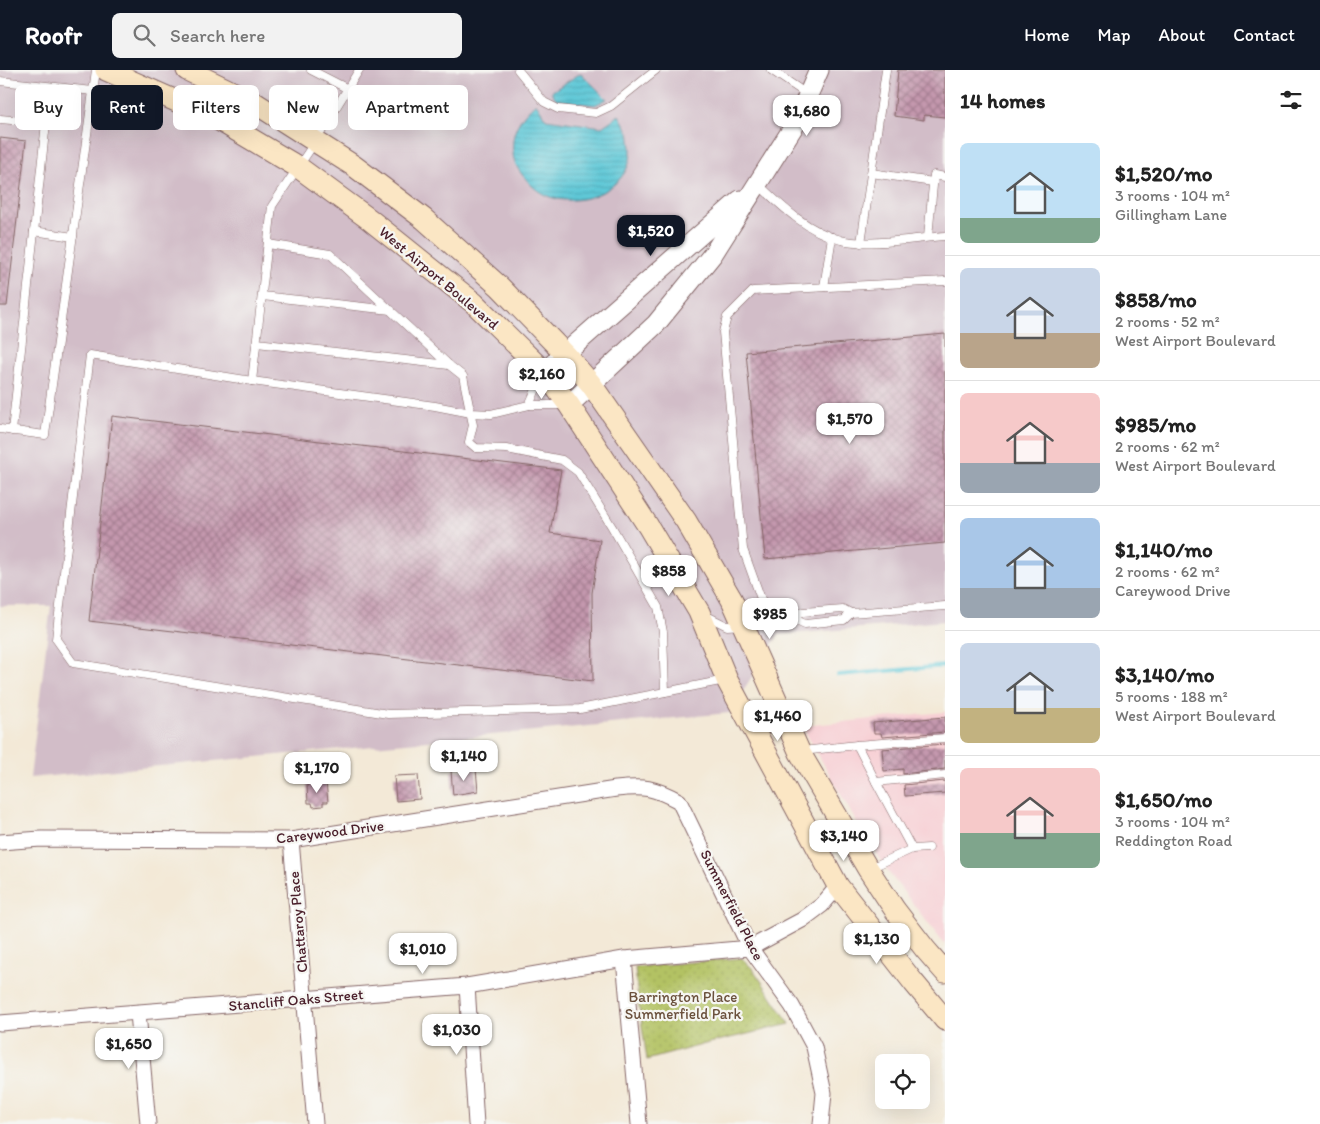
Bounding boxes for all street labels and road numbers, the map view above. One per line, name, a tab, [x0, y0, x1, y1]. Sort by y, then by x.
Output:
street label: West Airport Boulevard	[375, 223, 503, 334]
street label: Careywood Drive	[275, 816, 385, 848]
street label: Summerfield Place	[696, 847, 768, 963]
street label: Chattaroy Place	[285, 870, 311, 974]
street label: Stancliff Oaks Street	[228, 985, 365, 1015]

